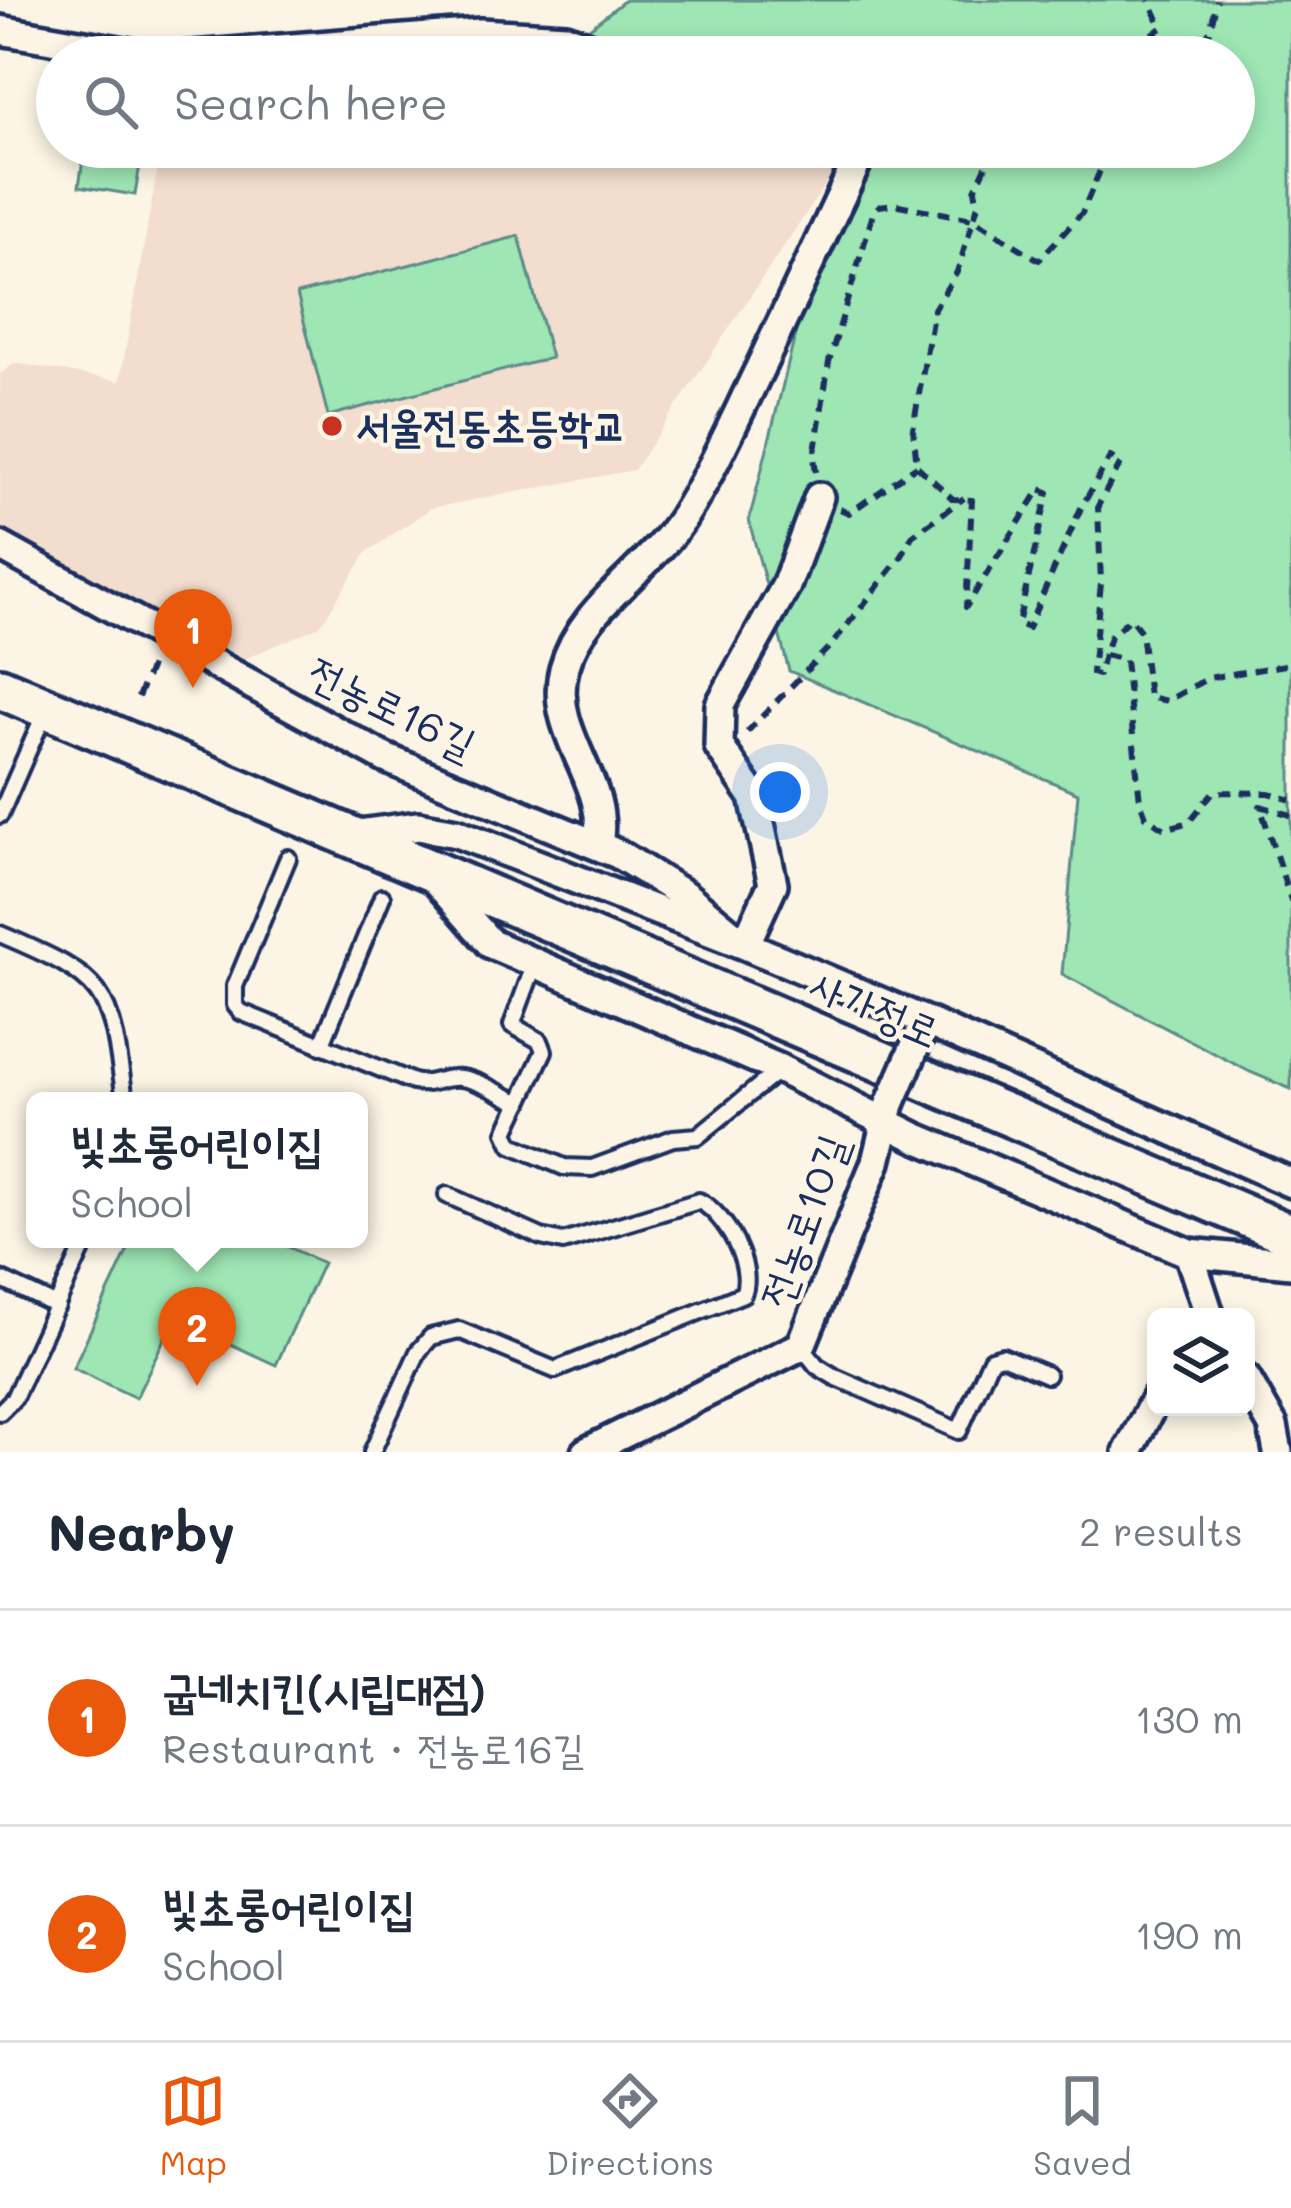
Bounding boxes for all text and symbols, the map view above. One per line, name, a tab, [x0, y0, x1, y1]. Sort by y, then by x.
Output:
search box	[36, 36, 1255, 168]
icon: search	[78, 69, 144, 135]
text: Search here	[174, 73, 448, 131]
place label: 서울전동초등학교	[356, 397, 626, 452]
marker: 서울전동초등학교	[319, 413, 345, 439]
pin: 1	[154, 589, 232, 688]
street label: 전농로16길	[300, 643, 485, 771]
your location	[750, 762, 810, 822]
street label: 사가정로	[803, 955, 949, 1058]
popup	[26, 1092, 368, 1248]
text: 빛초롱어린이집	[70, 1114, 324, 1172]
street label: 전농로10길	[746, 1127, 859, 1314]
text: School	[70, 1176, 193, 1227]
pin: 2	[158, 1287, 236, 1386]
map controls	[1147, 1308, 1255, 1416]
button: layers	[1147, 1308, 1255, 1416]
text: Nearby	[48, 1497, 235, 1564]
text: 2 results	[1079, 1505, 1243, 1556]
text: 굽네치킨(시립대점)	[162, 1660, 486, 1718]
text: 1	[78, 1692, 96, 1743]
text: 130 m	[1135, 1692, 1243, 1743]
text: Restaurant · 전농로16길	[162, 1722, 584, 1773]
text: 빛초롱어린이집	[162, 1877, 415, 1935]
text: 2	[76, 1908, 98, 1959]
text: 190 m	[1135, 1908, 1243, 1959]
text: School	[162, 1939, 285, 1990]
tab: Map	[160, 2068, 227, 2183]
tab: Directions	[546, 2068, 714, 2183]
tab: Saved	[1033, 2068, 1131, 2183]

